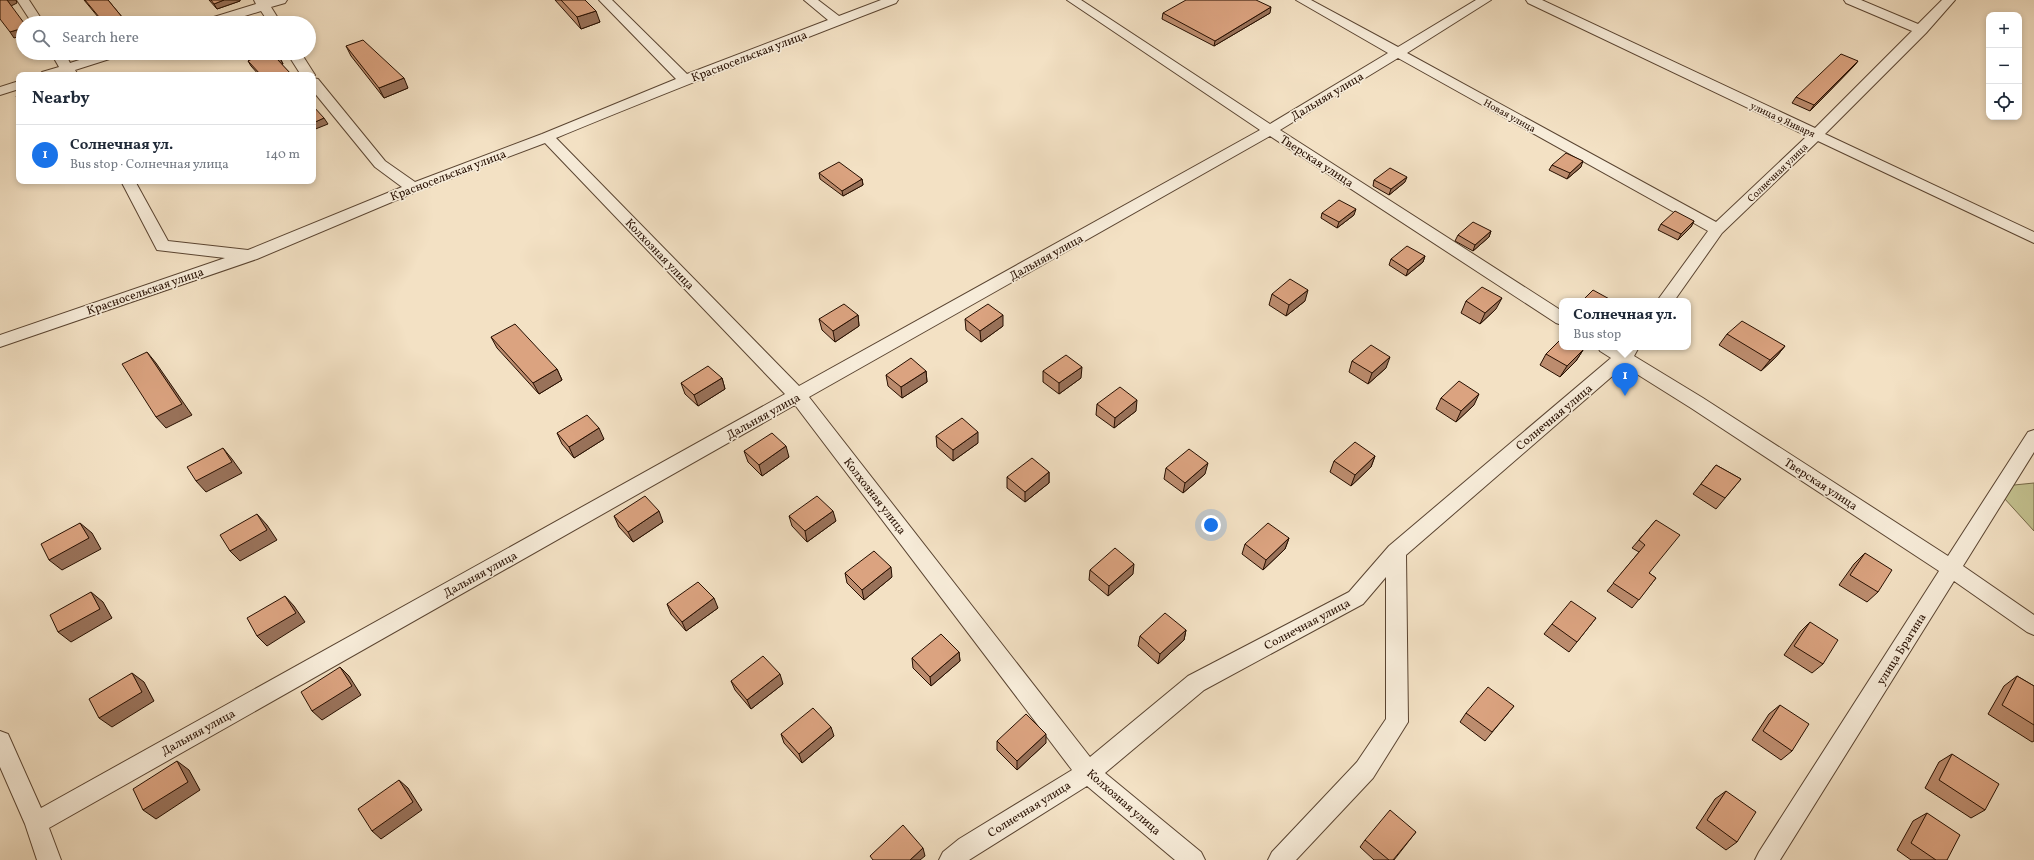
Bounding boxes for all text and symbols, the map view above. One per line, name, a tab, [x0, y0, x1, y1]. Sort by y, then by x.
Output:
map controls	[1986, 12, 2022, 120]
button: +	[1986, 12, 2022, 48]
search box	[16, 16, 316, 60]
icon: search	[30, 27, 52, 49]
street label: Красносельская улица	[689, 27, 810, 86]
text: Search here	[62, 28, 139, 49]
button: −	[1986, 48, 2022, 84]
street label: Дальняя улица	[1288, 69, 1367, 125]
button: locate	[1986, 84, 2022, 120]
text: Nearby	[32, 87, 90, 110]
street label: Новая улица	[1481, 96, 1538, 136]
street label: улица 9 Января	[1748, 99, 1817, 141]
street label: Тверская улица	[1277, 132, 1356, 192]
text: Солнечная ул.	[70, 135, 173, 156]
street label: Солнечная улица	[1744, 140, 1811, 205]
text: 1	[42, 146, 48, 164]
text: 140 m	[266, 146, 300, 164]
street label: Красносельская улица	[388, 146, 509, 205]
text: Bus stop · Солнечная улица	[70, 156, 229, 174]
street label: Колхозная улица	[621, 216, 697, 294]
street label: Дальняя улица	[1007, 231, 1086, 285]
street label: Красносельская улица	[85, 264, 206, 320]
popup	[1559, 298, 1691, 350]
text: Солнечная ул.	[1573, 305, 1677, 326]
text: Bus stop	[1573, 326, 1621, 344]
pin: 1	[1612, 363, 1638, 396]
street label: Солнечная улица	[1513, 381, 1596, 454]
street label: Дальняя улица	[724, 390, 803, 444]
street label: Колхозная улица	[839, 455, 909, 538]
street label: Тверская улица	[1781, 455, 1860, 515]
your location	[1201, 515, 1221, 535]
street label: Дальняя улица	[441, 548, 520, 602]
street label: Солнечная улица	[1262, 595, 1353, 654]
street label: улица Брагина	[1873, 611, 1930, 688]
street label: Дальняя улица	[159, 706, 238, 760]
street label: Колхозная улица	[1083, 766, 1164, 839]
street label: Солнечная улица	[985, 778, 1074, 842]

